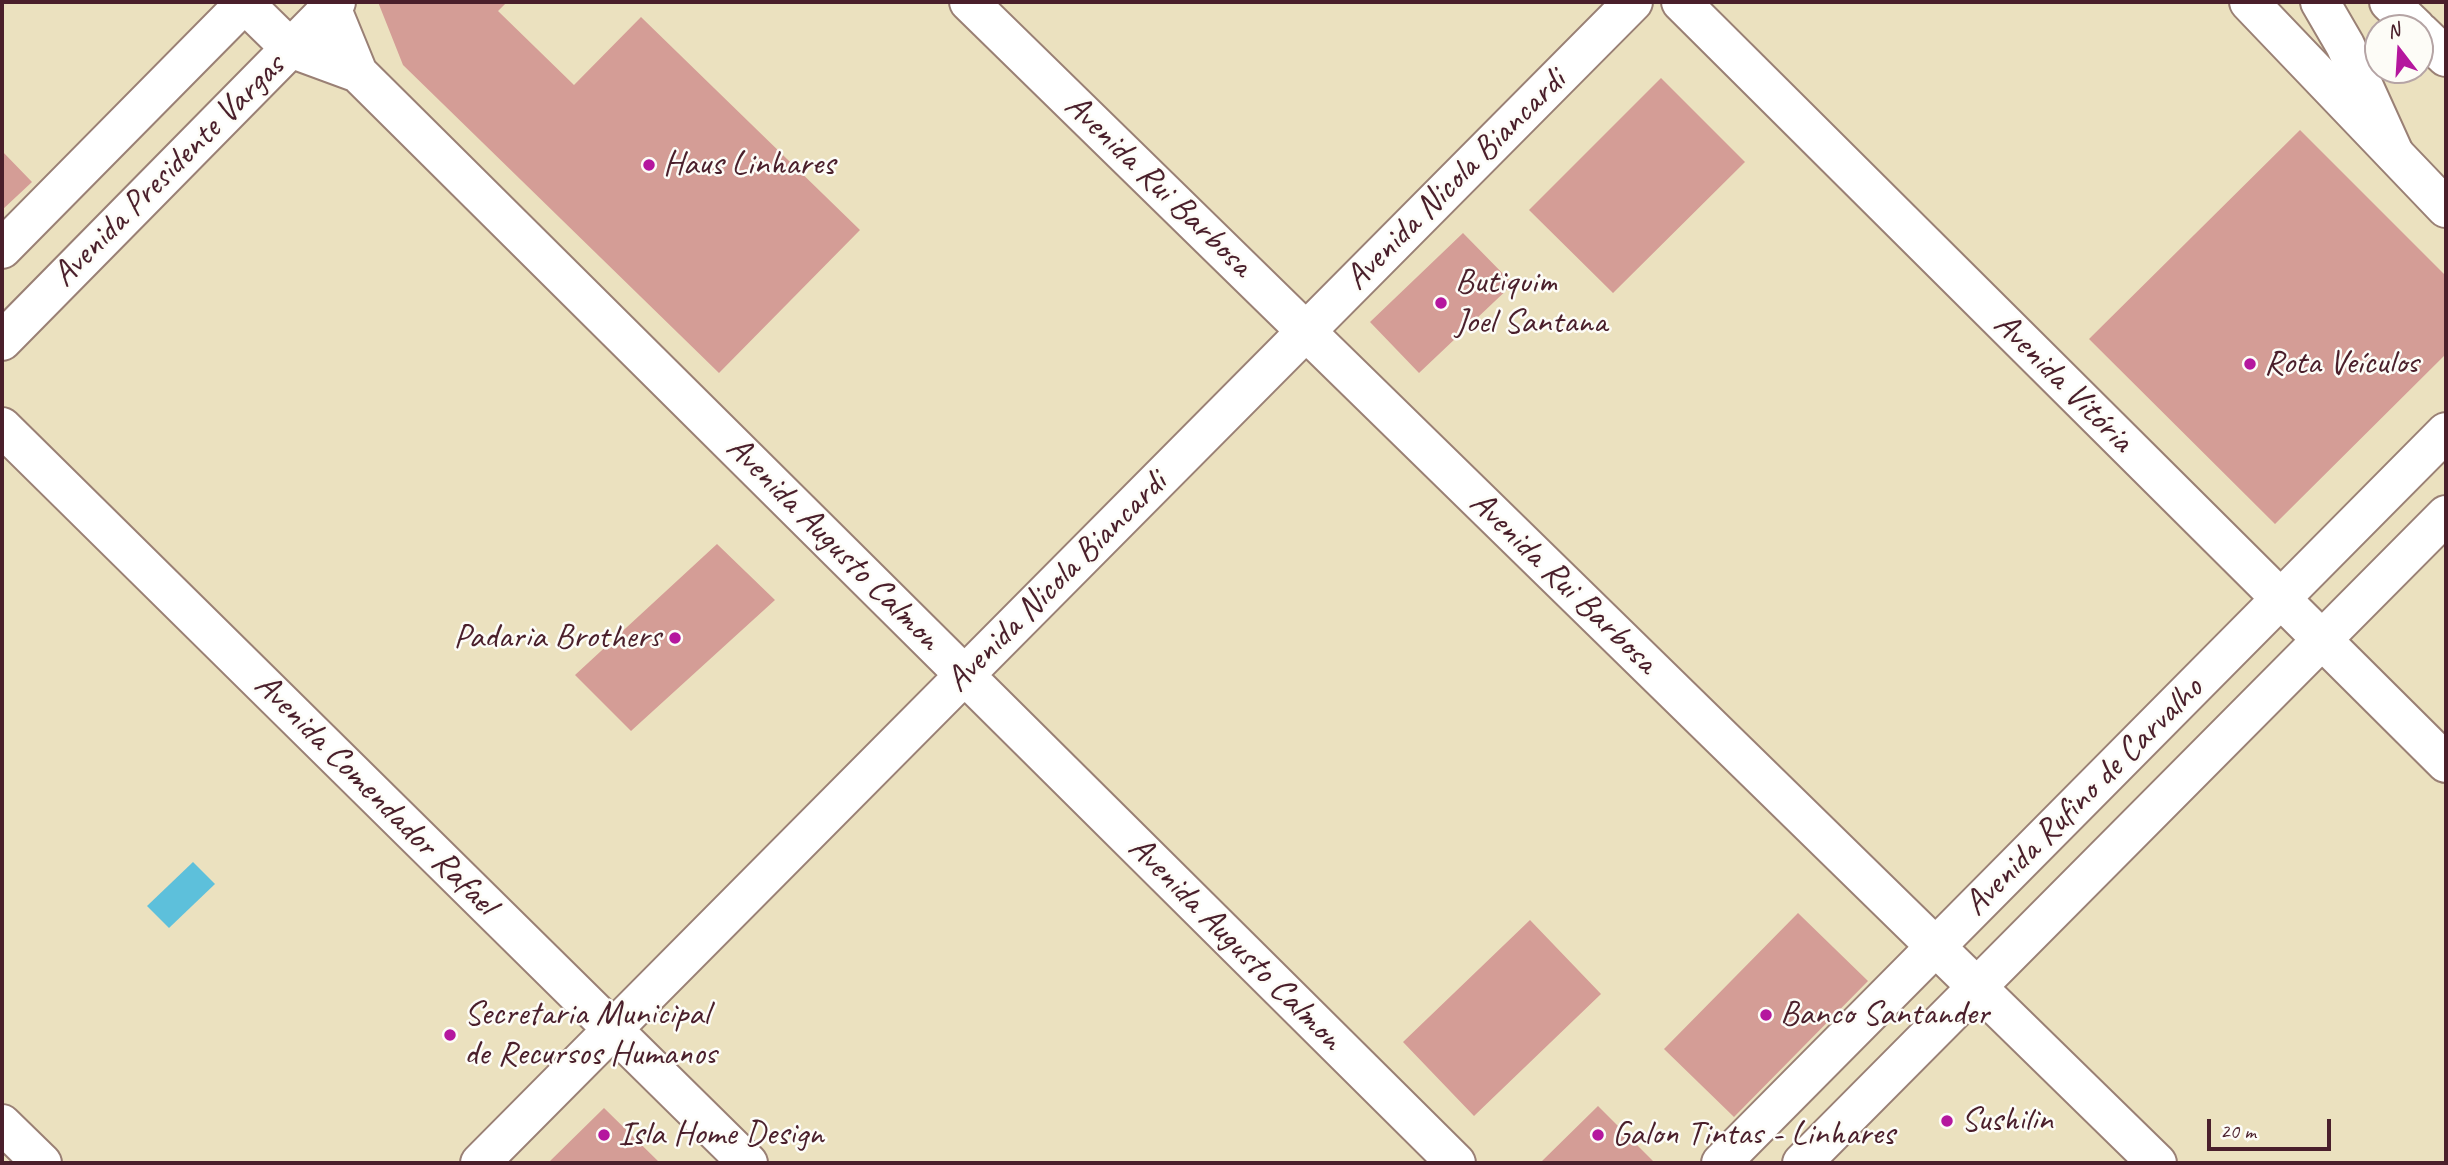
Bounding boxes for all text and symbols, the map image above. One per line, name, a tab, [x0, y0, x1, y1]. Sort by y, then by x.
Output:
north arrow	[2364, 14, 2434, 84]
text: N	[2384, 18, 2403, 44]
street label: Avenida Presidente Vargas	[44, 46, 294, 296]
street label: Avenida Nicola Biancardi	[1337, 61, 1575, 299]
street label: Avenida Rui Barbosa	[1055, 86, 1261, 286]
place label: Haus Linhares	[663, 144, 835, 186]
marker: Haus Linhares	[641, 157, 657, 173]
place label: Butiquim Joel Santana	[1455, 262, 1607, 344]
marker: Butiquim Joel Santana	[1433, 295, 1449, 311]
street label: Avenida Vitória	[1984, 304, 2142, 462]
place label: Rota Veículos	[2264, 343, 2418, 385]
marker: Rota Veículos	[2242, 356, 2258, 372]
street label: Avenida Augusto Calmon	[717, 428, 949, 660]
street label: Avenida Nicola Biancardi	[938, 463, 1176, 701]
street label: Avenida Rui Barbosa	[1460, 483, 1666, 683]
place label: Padaria Brothers	[454, 617, 661, 659]
marker: Padaria Brothers	[667, 630, 683, 646]
street label: Avenida Comendador Rafael	[245, 665, 505, 925]
street label: Avenida Rufino de Carvalho	[1956, 669, 2212, 925]
street label: Avenida Augusto Calmon	[1119, 828, 1351, 1060]
place label: Secretaria Municipal de Recursos Humanos	[464, 994, 716, 1076]
place label: Banco Santander	[1780, 994, 1989, 1036]
marker: Banco Santander	[1758, 1007, 1774, 1023]
marker: Secretaria Municipal de Recursos Humanos	[442, 1027, 458, 1043]
place label: Sushilin	[1961, 1100, 2053, 1142]
scale bar	[2210, 1106, 2334, 1150]
marker: Sushilin	[1939, 1113, 1955, 1129]
place label: Isla Home Design	[618, 1114, 823, 1156]
place label: Galon Tintas - Linhares	[1612, 1114, 1894, 1156]
text: 20 m	[2220, 1118, 2256, 1144]
marker: Isla Home Design	[596, 1127, 612, 1143]
marker: Galon Tintas - Linhares	[1590, 1127, 1606, 1143]

